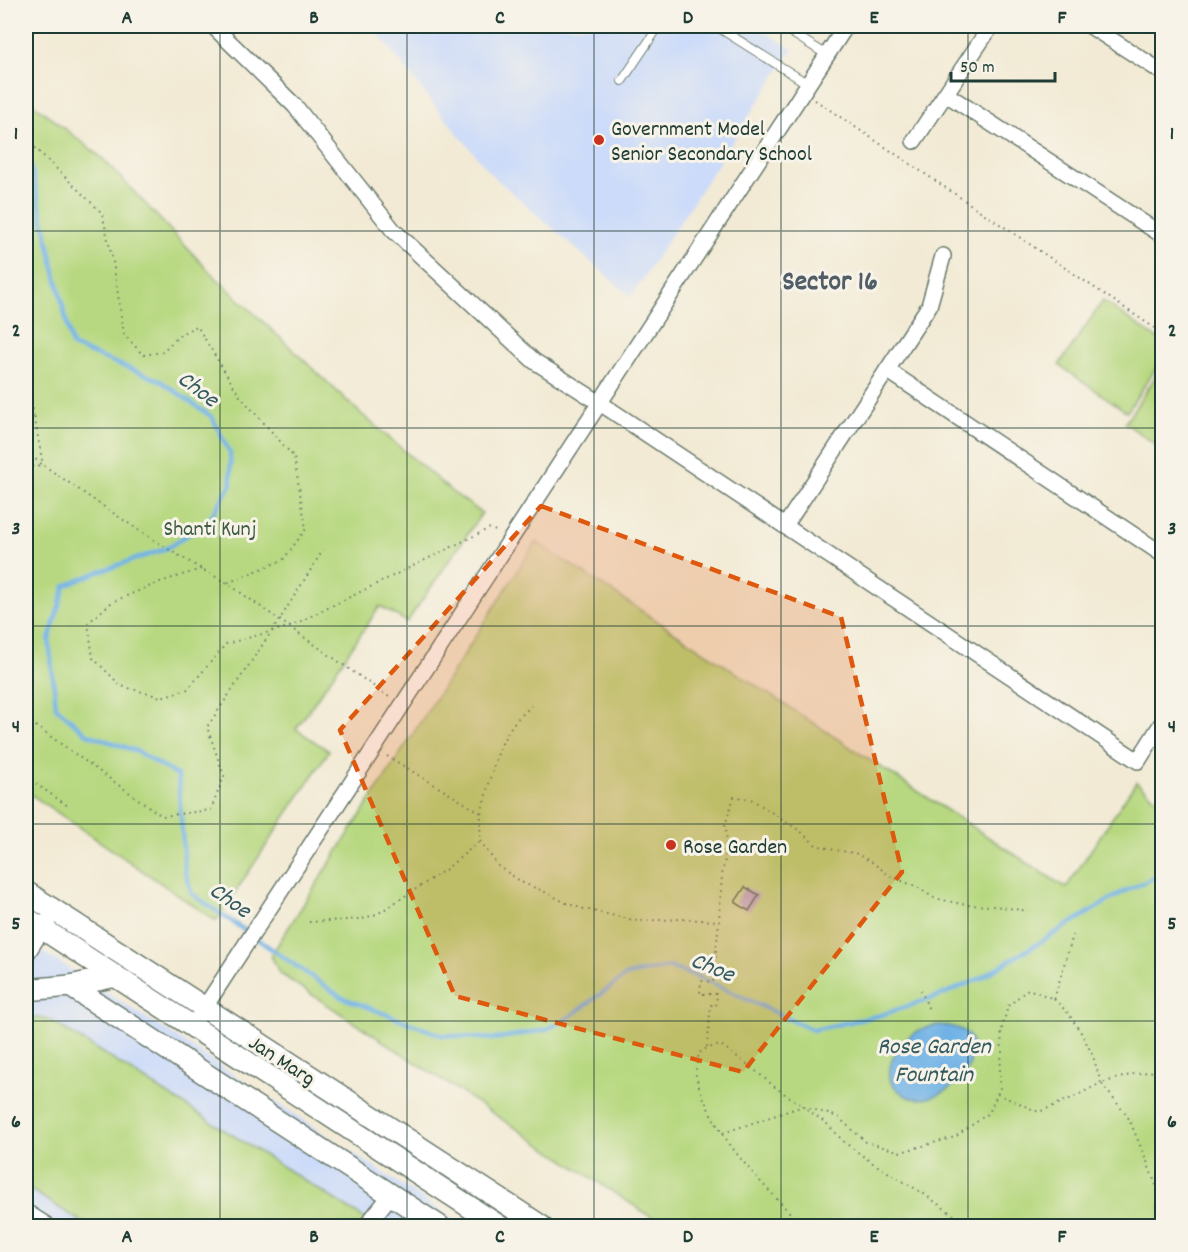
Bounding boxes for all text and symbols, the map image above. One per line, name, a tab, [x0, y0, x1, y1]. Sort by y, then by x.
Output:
text: A	[122, 5, 133, 33]
text: B	[309, 5, 319, 33]
text: C	[495, 5, 505, 33]
text: D	[683, 5, 694, 33]
text: E	[869, 5, 879, 33]
text: F	[1058, 5, 1068, 33]
scale bar	[951, 45, 1054, 83]
text: 50 m	[960, 56, 995, 81]
place label: Government Model Senior Secondary School	[611, 115, 812, 171]
text: 1	[14, 121, 18, 149]
text: 1	[1170, 121, 1174, 149]
marker: Government Model Senior Secondary School	[592, 133, 606, 147]
district label: Sector 16	[782, 264, 878, 304]
text: 2	[12, 318, 20, 346]
text: 2	[1168, 318, 1176, 346]
water label: Choe	[169, 364, 226, 418]
park label: Shanti Kunj	[163, 515, 257, 546]
text: 3	[12, 516, 20, 544]
text: 3	[1168, 516, 1176, 544]
text: 4	[12, 714, 20, 742]
text: 4	[1168, 714, 1176, 742]
place label: Rose Garden	[683, 833, 787, 864]
marker: Rose Garden	[664, 838, 678, 852]
water label: Choe	[201, 875, 258, 929]
text: 5	[11, 911, 21, 939]
text: 5	[1167, 911, 1177, 939]
water label: Choe	[685, 945, 740, 993]
street label: Jan Marg	[241, 1029, 321, 1095]
water label: Rose Garden Fountain	[877, 1031, 992, 1093]
text: 6	[11, 1109, 21, 1137]
text: 6	[1167, 1109, 1177, 1137]
text: A	[122, 1224, 133, 1252]
text: B	[309, 1224, 319, 1252]
text: C	[495, 1224, 505, 1252]
text: D	[683, 1224, 694, 1252]
text: E	[869, 1224, 879, 1252]
text: F	[1058, 1224, 1068, 1252]

